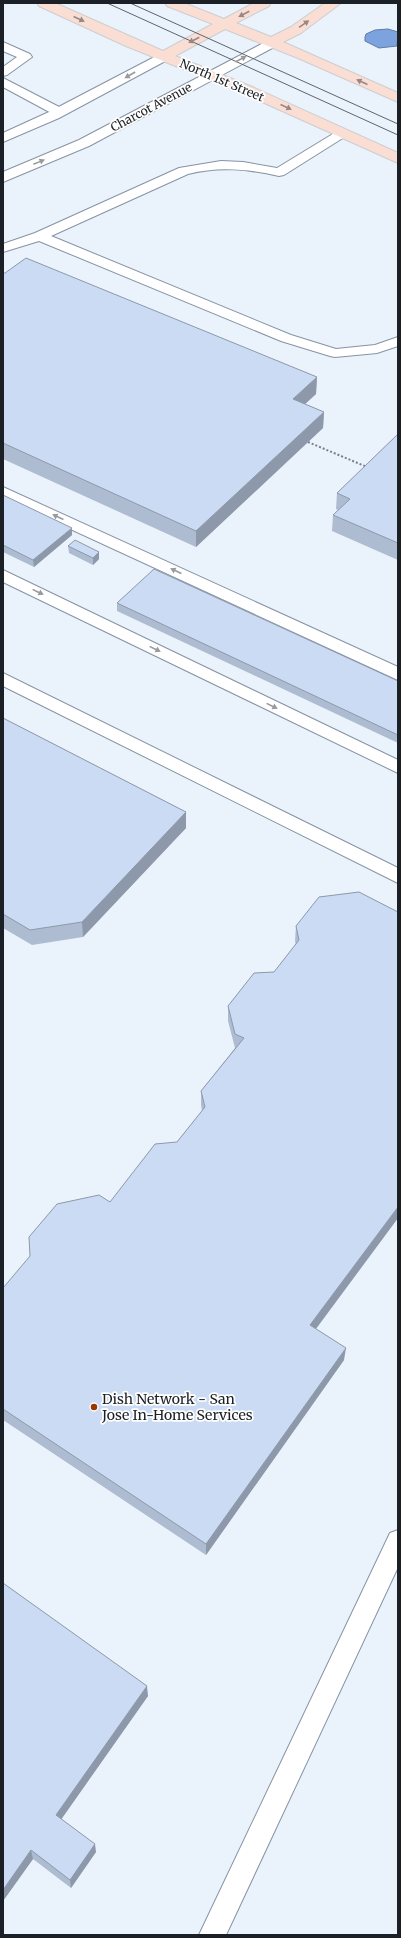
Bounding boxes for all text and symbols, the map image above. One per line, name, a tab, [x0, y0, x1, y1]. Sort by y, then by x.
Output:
one-way arrow	[238, 11, 250, 17]
one-way arrow	[74, 16, 85, 22]
one-way arrow	[298, 20, 309, 28]
one-way arrow	[188, 37, 200, 44]
street label: North 1st Street	[178, 56, 267, 105]
one-way arrow	[236, 56, 247, 62]
one-way arrow	[124, 72, 136, 79]
street label: Charcot Avenue	[108, 79, 194, 135]
one-way arrow	[357, 79, 368, 85]
one-way arrow	[280, 104, 291, 110]
one-way arrow	[34, 158, 46, 164]
one-way arrow	[52, 514, 63, 520]
one-way arrow	[170, 568, 182, 574]
one-way arrow	[32, 589, 44, 595]
one-way arrow	[149, 646, 161, 652]
one-way arrow	[266, 703, 278, 709]
place label: Dish Network - San Jose In-Home Services	[101, 1390, 253, 1424]
marker: Dish Network - San Jose In-Home Services	[89, 1402, 99, 1412]

